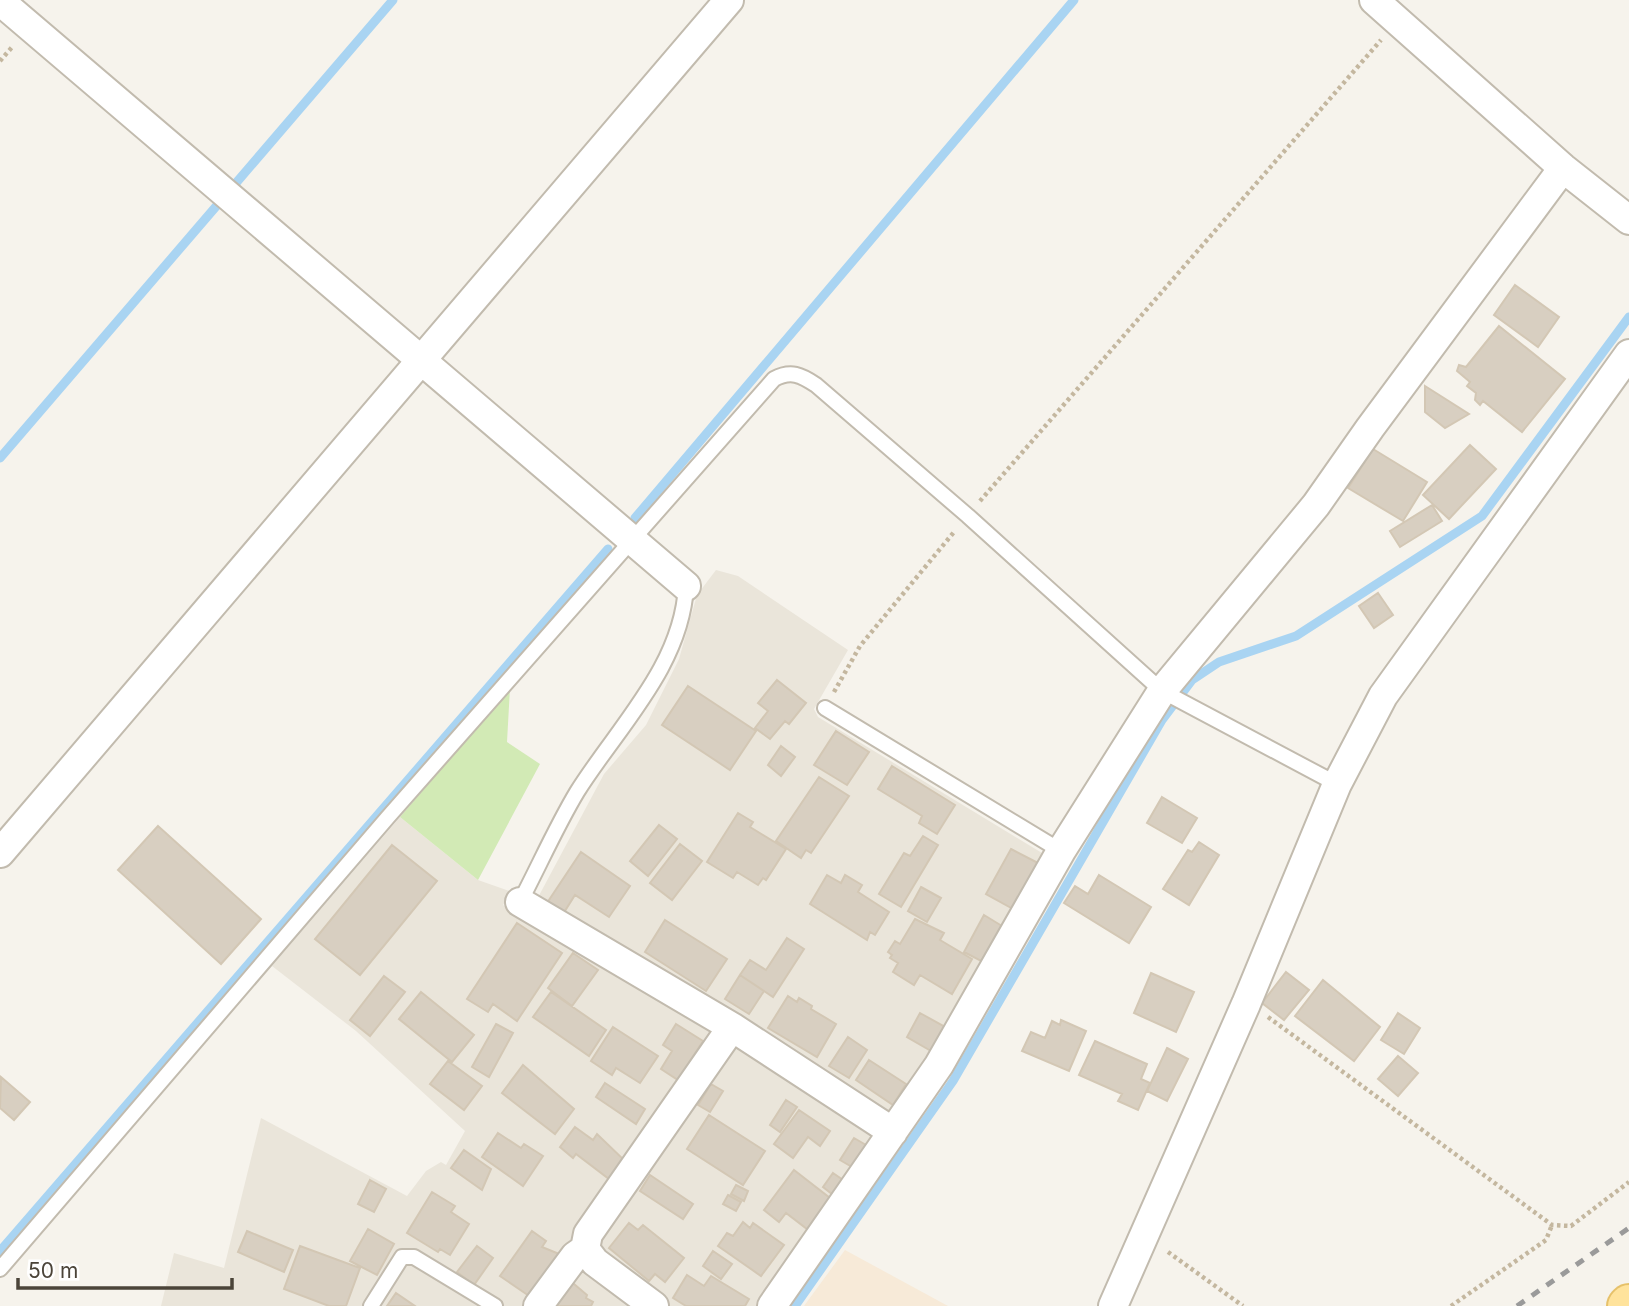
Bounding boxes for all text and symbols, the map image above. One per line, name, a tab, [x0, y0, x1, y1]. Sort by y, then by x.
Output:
scale bar	[18, 1246, 231, 1290]
text: 50 m	[28, 1258, 78, 1283]

